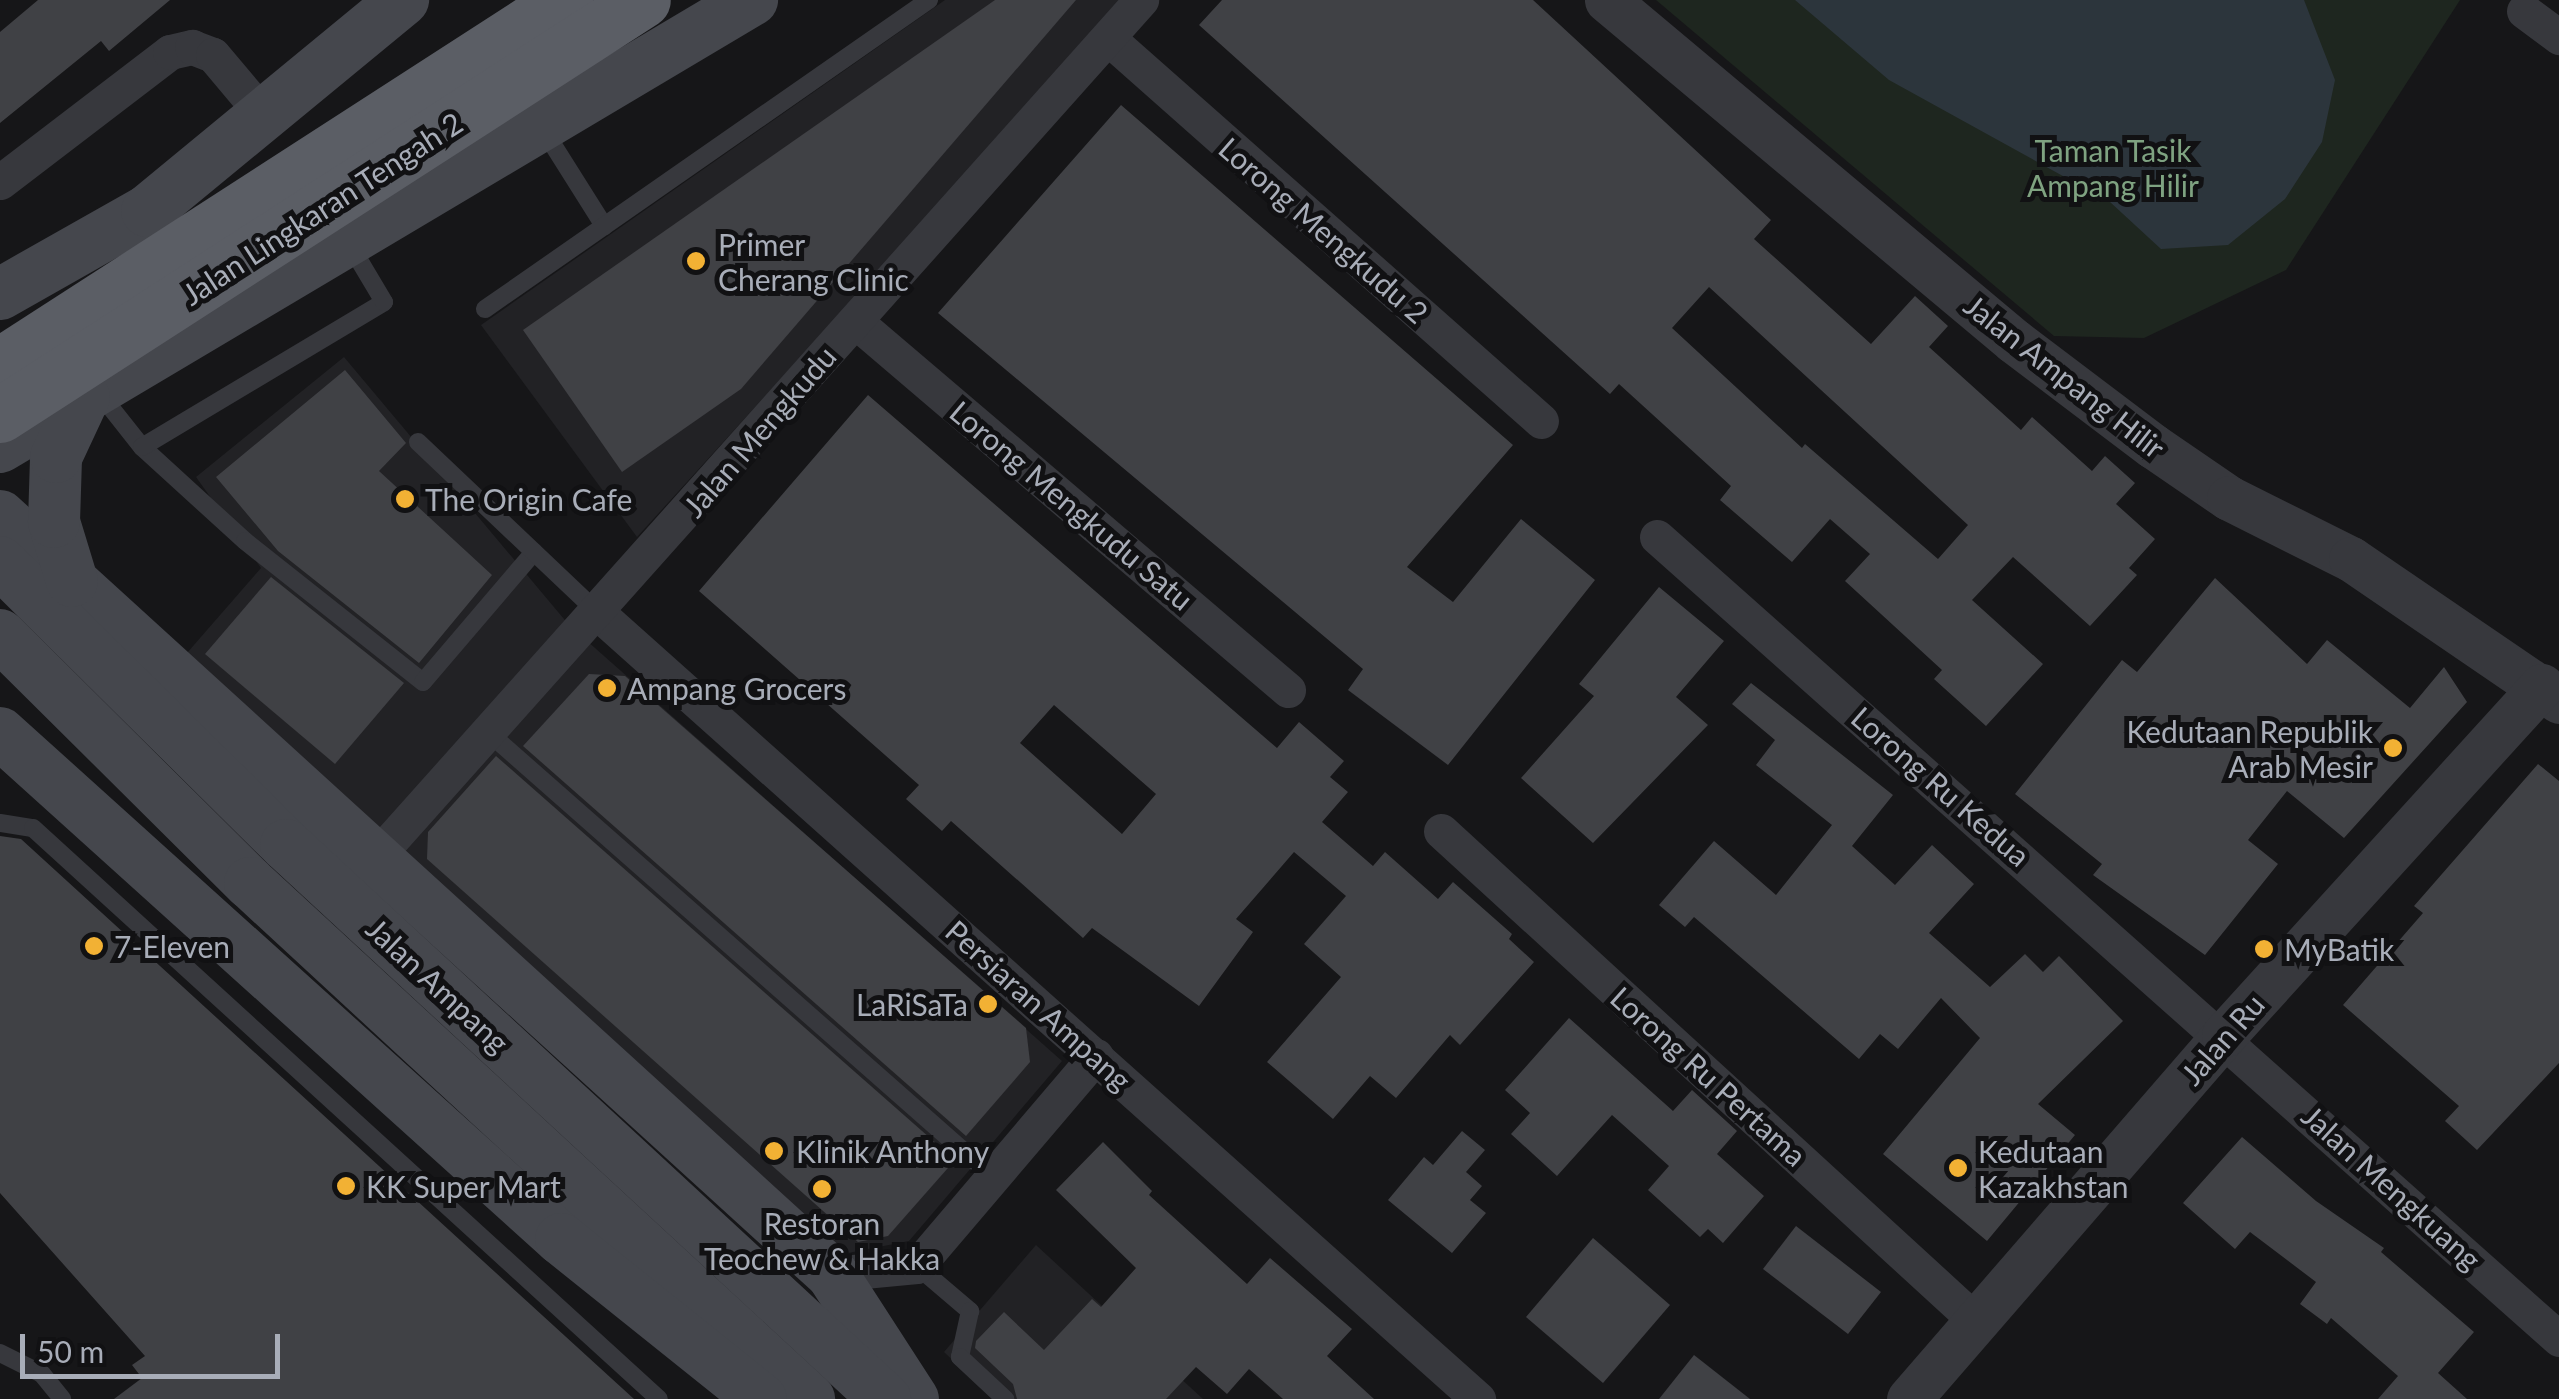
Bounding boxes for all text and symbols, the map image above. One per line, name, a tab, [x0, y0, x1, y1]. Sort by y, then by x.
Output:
street label: Jalan Lingkaran Tengah 2	[175, 104, 469, 312]
street label: Lorong Mengkudu 2	[1212, 130, 1436, 330]
park label: Taman Tasik Ampang Hilir	[2027, 132, 2199, 202]
place label: Primer Cherang Clinic	[718, 226, 909, 296]
marker: Primer Cherang Clinic	[683, 248, 709, 274]
street label: Jalan Ampang Hilir	[1957, 286, 2173, 466]
street label: Jalan Mengkudu	[675, 338, 843, 524]
street label: Lorong Mengkudu Satu	[943, 393, 1201, 617]
place label: The Origin Cafe	[425, 481, 632, 517]
marker: The Origin Cafe	[394, 488, 416, 510]
place label: Ampang Grocers	[627, 670, 846, 706]
marker: Ampang Grocers	[596, 677, 618, 699]
street label: Lorong Ru Kedua	[1845, 699, 2037, 873]
place label: Kedutaan Republik Arab Mesir	[2126, 713, 2373, 784]
marker: Kedutaan Republik Arab Mesir	[2382, 737, 2404, 759]
street label: Jalan Ampang	[359, 910, 517, 1060]
street label: Persiaran Ampang	[939, 912, 1139, 1098]
place label: 7-Eleven	[114, 928, 230, 964]
place label: MyBatik	[2284, 931, 2394, 967]
marker: 7-Eleven	[83, 935, 105, 957]
marker: MyBatik	[2253, 938, 2275, 960]
street label: Lorong Ru Pertama	[1604, 979, 1814, 1173]
place label: LaRiSaTa	[856, 986, 968, 1022]
street label: Jalan Ru	[2173, 986, 2271, 1092]
marker: LaRiSaTa	[977, 993, 999, 1015]
street label: Jalan Mengkuang	[2295, 1097, 2489, 1277]
place label: Klinik Anthony	[796, 1133, 990, 1169]
place label: Kedutaan Kazakhstan	[1978, 1133, 2129, 1204]
marker: Klinik Anthony	[761, 1138, 787, 1164]
marker: Kedutaan Kazakhstan	[1947, 1157, 1969, 1179]
place label: KK Super Mart	[366, 1168, 561, 1204]
marker: KK Super Mart	[335, 1175, 357, 1197]
marker: Restoran Teochew & Hakka	[811, 1178, 833, 1200]
place label: Restoran Teochew & Hakka	[704, 1205, 940, 1276]
scale bar	[25, 1314, 285, 1376]
text: 50 m	[37, 1333, 104, 1369]

